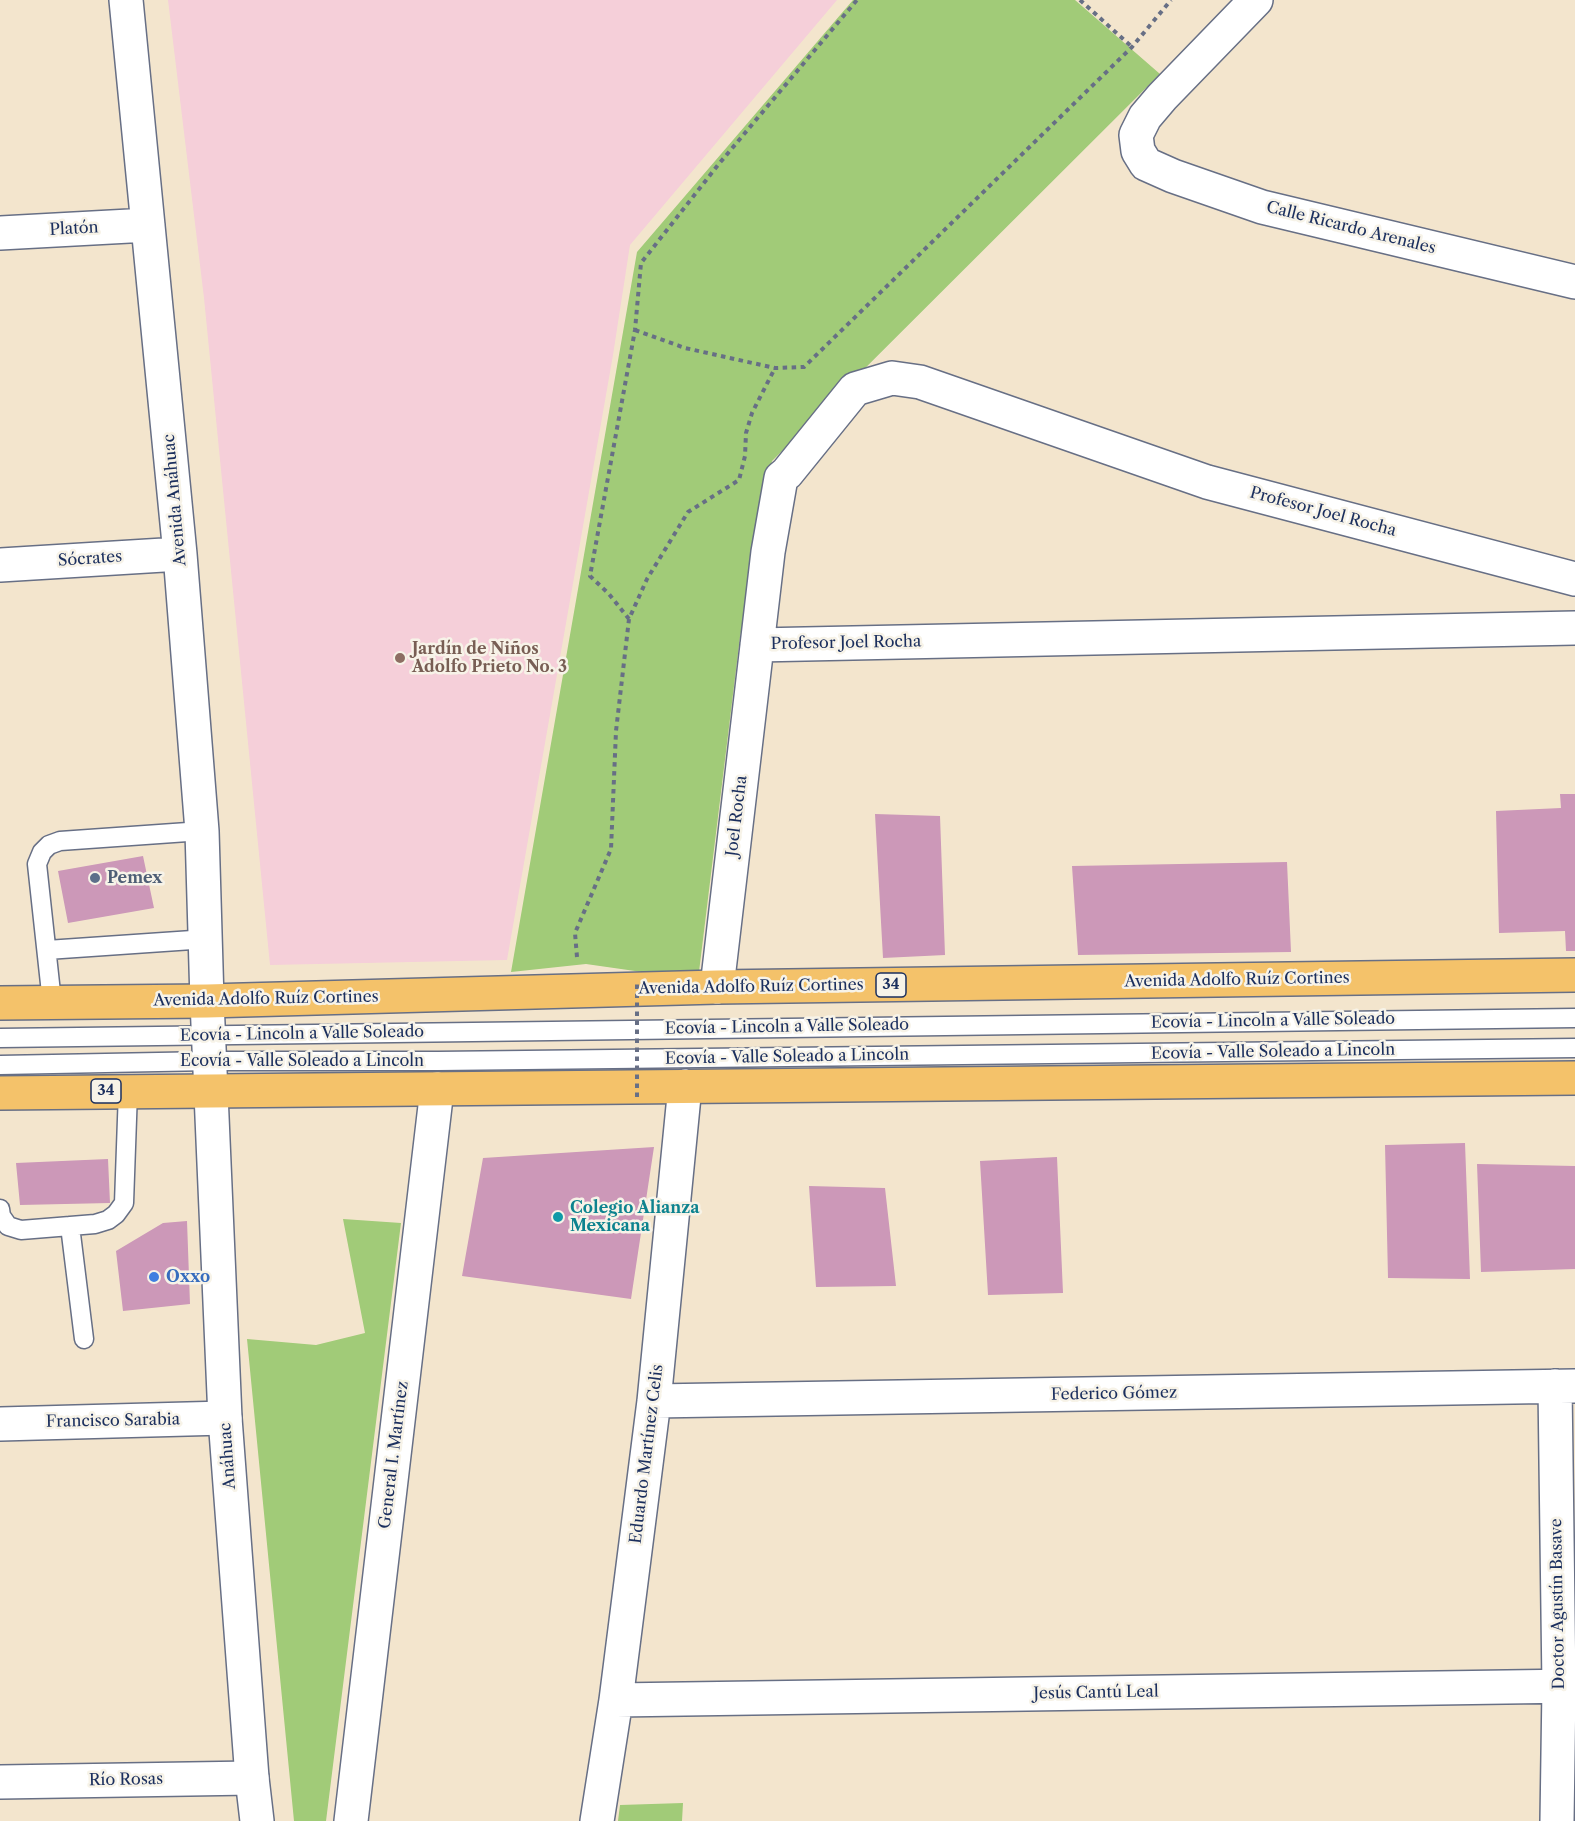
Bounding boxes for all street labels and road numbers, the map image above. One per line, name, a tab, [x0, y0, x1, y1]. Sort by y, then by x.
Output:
street label: Calle Ricardo Arenales	[1264, 198, 1438, 258]
street label: Platón	[49, 218, 99, 240]
street label: Avenida Anáhuac	[160, 433, 190, 567]
street label: Profesor Joel Rocha	[1248, 483, 1398, 541]
street label: Sócrates	[57, 547, 123, 571]
street label: Profesor Joel Rocha	[771, 632, 921, 654]
street label: Joel Rocha	[723, 774, 751, 858]
street label: Avenida Adolfo Ruíz Cortines	[1124, 968, 1350, 992]
road number: 34	[876, 973, 906, 997]
street label: Avenida Adolfo Ruíz Cortines	[638, 975, 864, 999]
street label: Avenida Adolfo Ruíz Cortines	[153, 987, 379, 1011]
street label: Ecovía - Lincoln a Valle Soleado	[1151, 1009, 1395, 1033]
street label: Ecovía - Lincoln a Valle Soleado	[665, 1015, 909, 1039]
street label: Ecovía - Lincoln a Valle Soleado	[180, 1022, 424, 1046]
street label: Ecovía - Valle Soleado a Lincoln	[1151, 1040, 1395, 1064]
street label: Ecovía - Valle Soleado a Lincoln	[665, 1045, 909, 1069]
street label: Ecovía - Valle Soleado a Lincoln	[180, 1051, 424, 1071]
road number: 34	[91, 1079, 121, 1103]
street label: Eduardo Martínez Celis	[626, 1363, 668, 1545]
street label: General I. Martínez	[375, 1380, 413, 1530]
street label: Federico Gómez	[1051, 1383, 1177, 1405]
street label: Francisco Sarabia	[46, 1410, 180, 1432]
street label: Anáhuac	[216, 1422, 240, 1490]
street label: Doctor Agustín Basave	[1547, 1518, 1569, 1690]
street label: Jesús Cantú Leal	[1033, 1682, 1159, 1704]
street label: Río Rosas	[89, 1770, 163, 1790]

